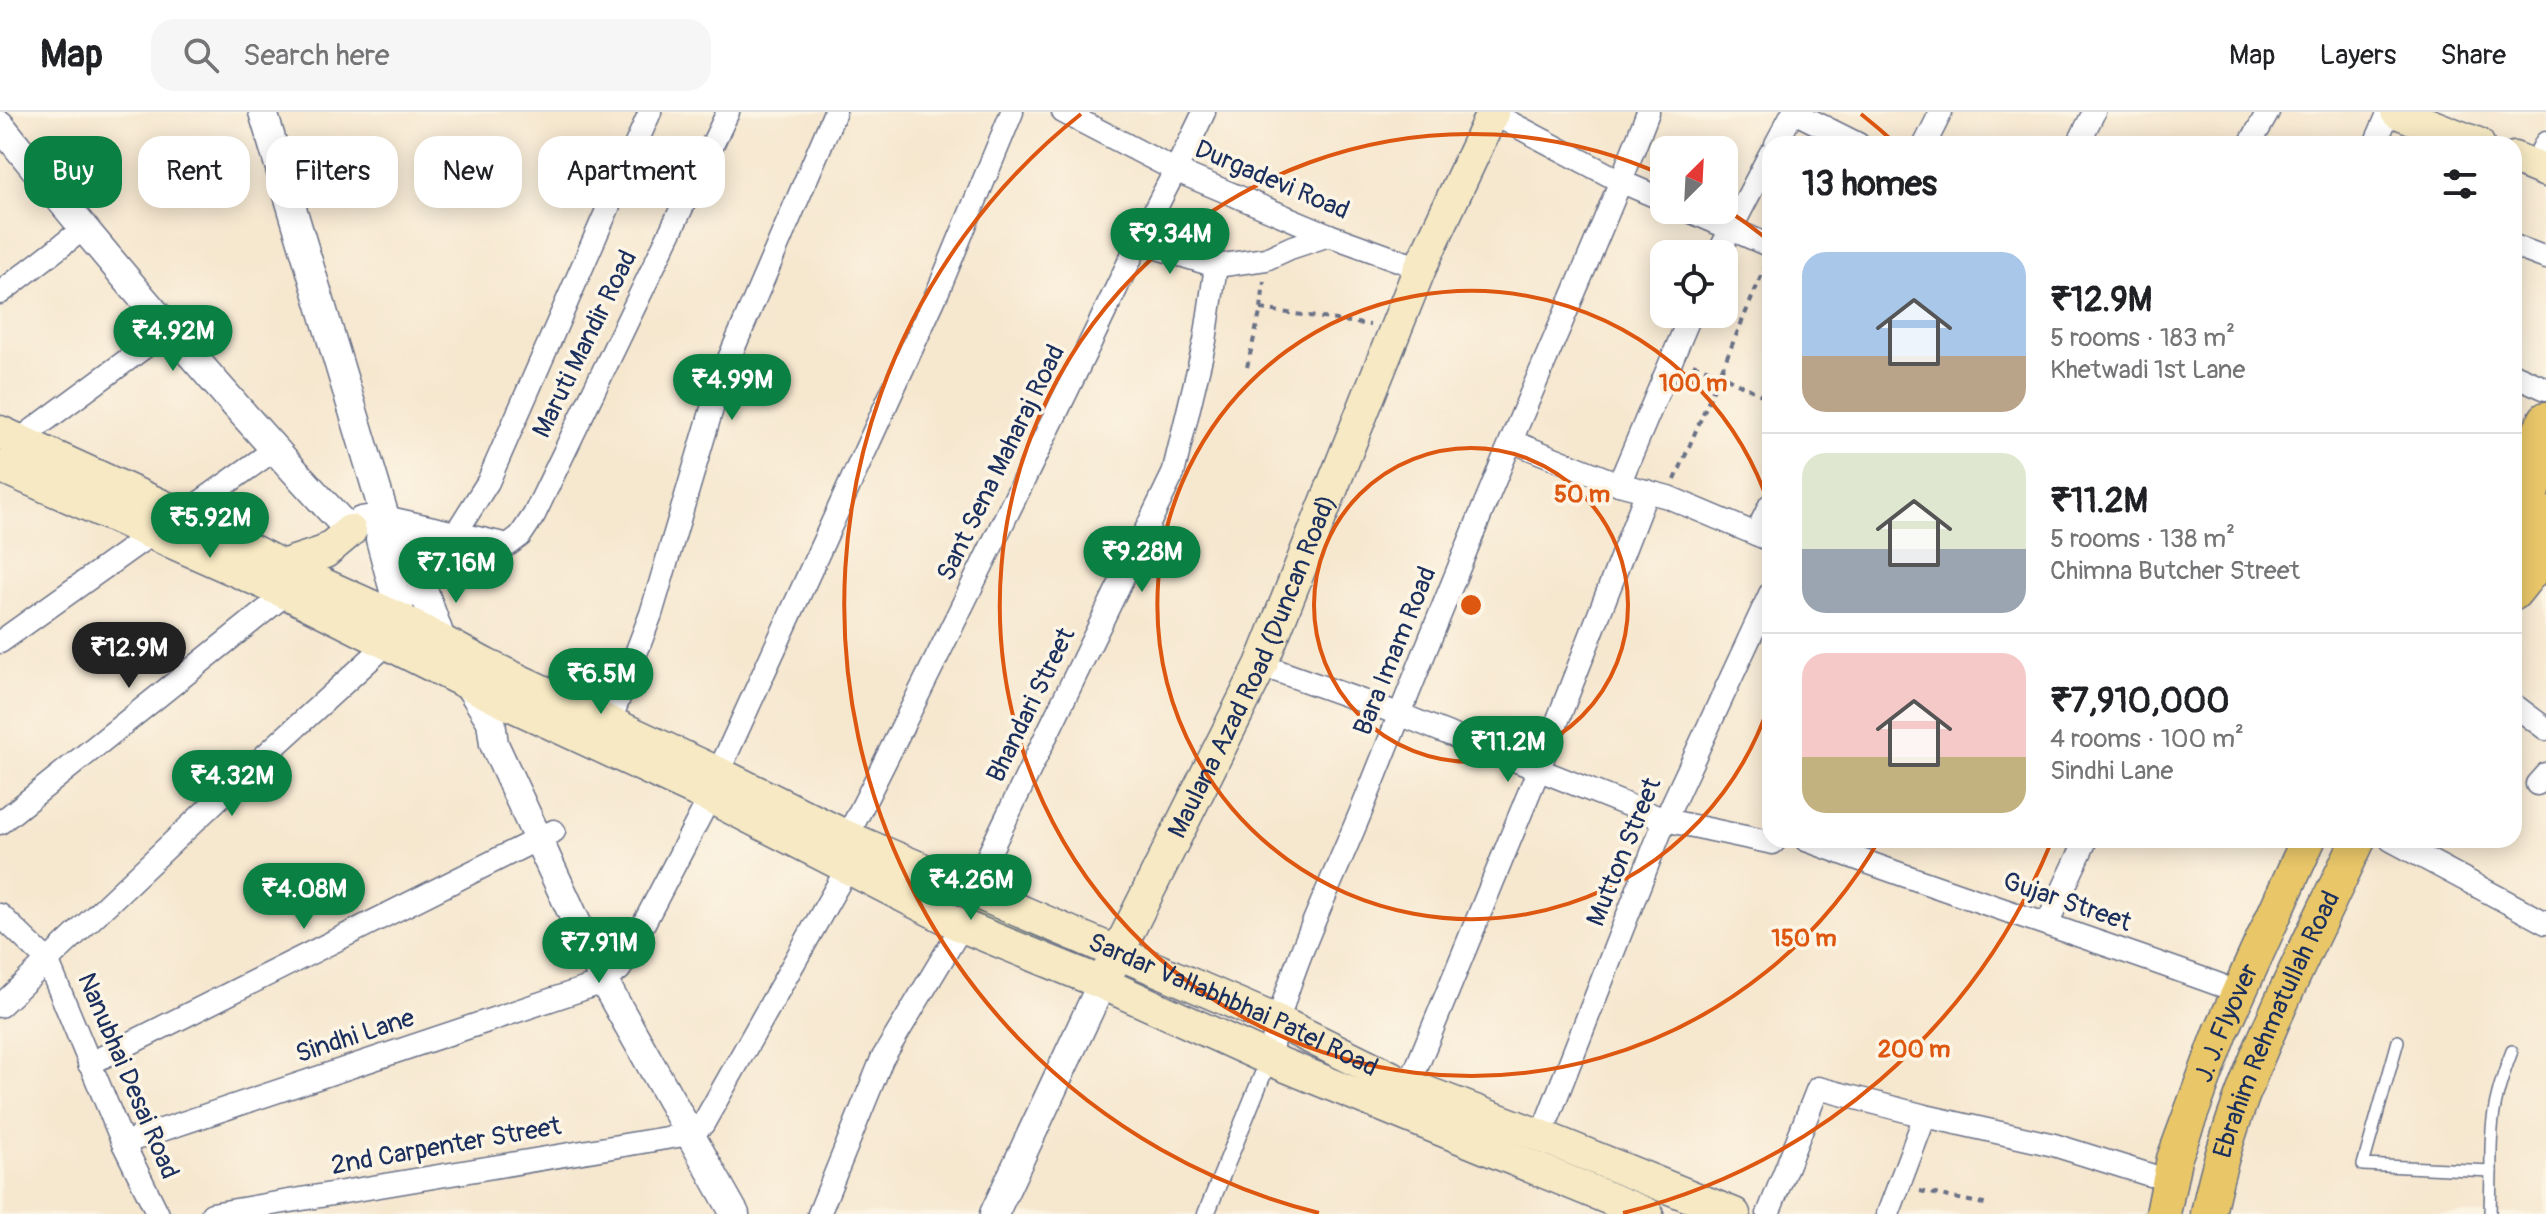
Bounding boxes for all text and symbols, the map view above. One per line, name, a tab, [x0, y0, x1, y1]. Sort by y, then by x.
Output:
search box	[151, 19, 711, 91]
text: Map	[40, 31, 103, 79]
icon: search	[179, 33, 223, 77]
text: Search here	[243, 37, 390, 74]
text: Map	[2229, 38, 2275, 73]
text: Layers	[2319, 38, 2396, 73]
text: Share	[2440, 38, 2506, 73]
street label: Durgadevi Road	[1190, 133, 1354, 227]
chip: Buy	[24, 136, 122, 208]
chip: Rent	[138, 136, 250, 208]
chip: Filters	[266, 136, 398, 208]
chip: New	[414, 136, 522, 208]
chip: Apartment	[538, 136, 725, 208]
north arrow	[1650, 136, 1738, 224]
map controls	[1650, 136, 1738, 328]
icon: filters	[2438, 162, 2482, 206]
text: 13 homes	[1802, 163, 1937, 206]
pin: ₹9.34M	[1105, 208, 1235, 276]
text: ₹9.34M	[1129, 218, 1212, 250]
button: locate	[1650, 240, 1738, 328]
street label: Maruti Mandir Road	[526, 245, 644, 443]
text: ₹12.9M	[2050, 279, 2152, 322]
icon: home	[1866, 284, 1962, 380]
pin: ₹4.92M	[108, 305, 238, 373]
text: ₹4.92M	[131, 315, 215, 347]
text: 5 rooms · 183 m²	[2050, 322, 2235, 354]
street label: Sant Sena Maharaj Road	[930, 340, 1072, 586]
pin: ₹4.99M	[667, 354, 797, 422]
text: Khetwadi 1st Lane	[2050, 354, 2245, 386]
text: ₹4.99M	[691, 364, 773, 396]
text: 100 m	[1659, 369, 1727, 398]
text: 50 m	[1554, 480, 1610, 509]
text: ₹11.2M	[2050, 480, 2148, 523]
icon: home	[1866, 485, 1962, 581]
street label: Maulana Azad Road (Duncan Road)	[1161, 490, 1343, 844]
pin: ₹5.92M	[145, 492, 275, 560]
text: ₹5.92M	[169, 502, 251, 534]
text: 5 rooms · 138 m²	[2050, 523, 2235, 555]
pin: ₹9.28M	[1077, 526, 1207, 594]
text: ₹9.28M	[1101, 536, 1183, 568]
pin: ₹7.16M	[391, 537, 521, 605]
text: ₹7.16M	[416, 547, 496, 579]
text: Chimna Butcher Street	[2050, 555, 2300, 587]
street label: Bara Imam Road	[1347, 562, 1443, 740]
centre of rings	[1457, 591, 1485, 619]
pin: ₹12.9M	[64, 622, 194, 690]
street label: Bhandari Street	[980, 622, 1082, 787]
text: ₹12.9M	[90, 632, 168, 664]
pin: ₹6.5M	[545, 648, 657, 716]
text: ₹6.5M	[566, 658, 636, 690]
text: ₹7,910,000	[2050, 680, 2229, 723]
icon: home	[1866, 685, 1962, 781]
pin: ₹11.2M	[1443, 716, 1573, 784]
text: 4 rooms · 100 m²	[2050, 723, 2244, 755]
text: ₹11.2M	[1471, 726, 1545, 758]
pin: ₹4.32M	[167, 750, 297, 818]
text: Sindhi Lane	[2050, 755, 2173, 787]
text: ₹4.32M	[190, 760, 274, 792]
street label: Mutton Street	[1580, 773, 1668, 931]
pin: ₹4.26M	[906, 854, 1036, 922]
pin: ₹4.08M	[239, 863, 369, 931]
text: ₹4.26M	[929, 864, 1013, 896]
street label: Gujar Street	[1999, 865, 2136, 939]
text: ₹4.08M	[261, 873, 347, 905]
street label: Ebrahim Rehmatullah Road	[2206, 886, 2347, 1162]
pin: ₹7.91M	[534, 917, 664, 985]
text: 150 m	[1771, 924, 1837, 953]
street label: Sardar Vallabhbhai Patel Road	[1083, 926, 1383, 1084]
text: ₹7.91M	[560, 927, 638, 959]
street label: J. J. Flyover	[2188, 958, 2266, 1087]
street label: Nanubhai Desai Road	[70, 968, 186, 1184]
street label: Sindhi Lane	[291, 1002, 419, 1070]
text: 200 m	[1878, 1035, 1950, 1064]
street label: 2nd Carpenter Street	[329, 1110, 564, 1182]

